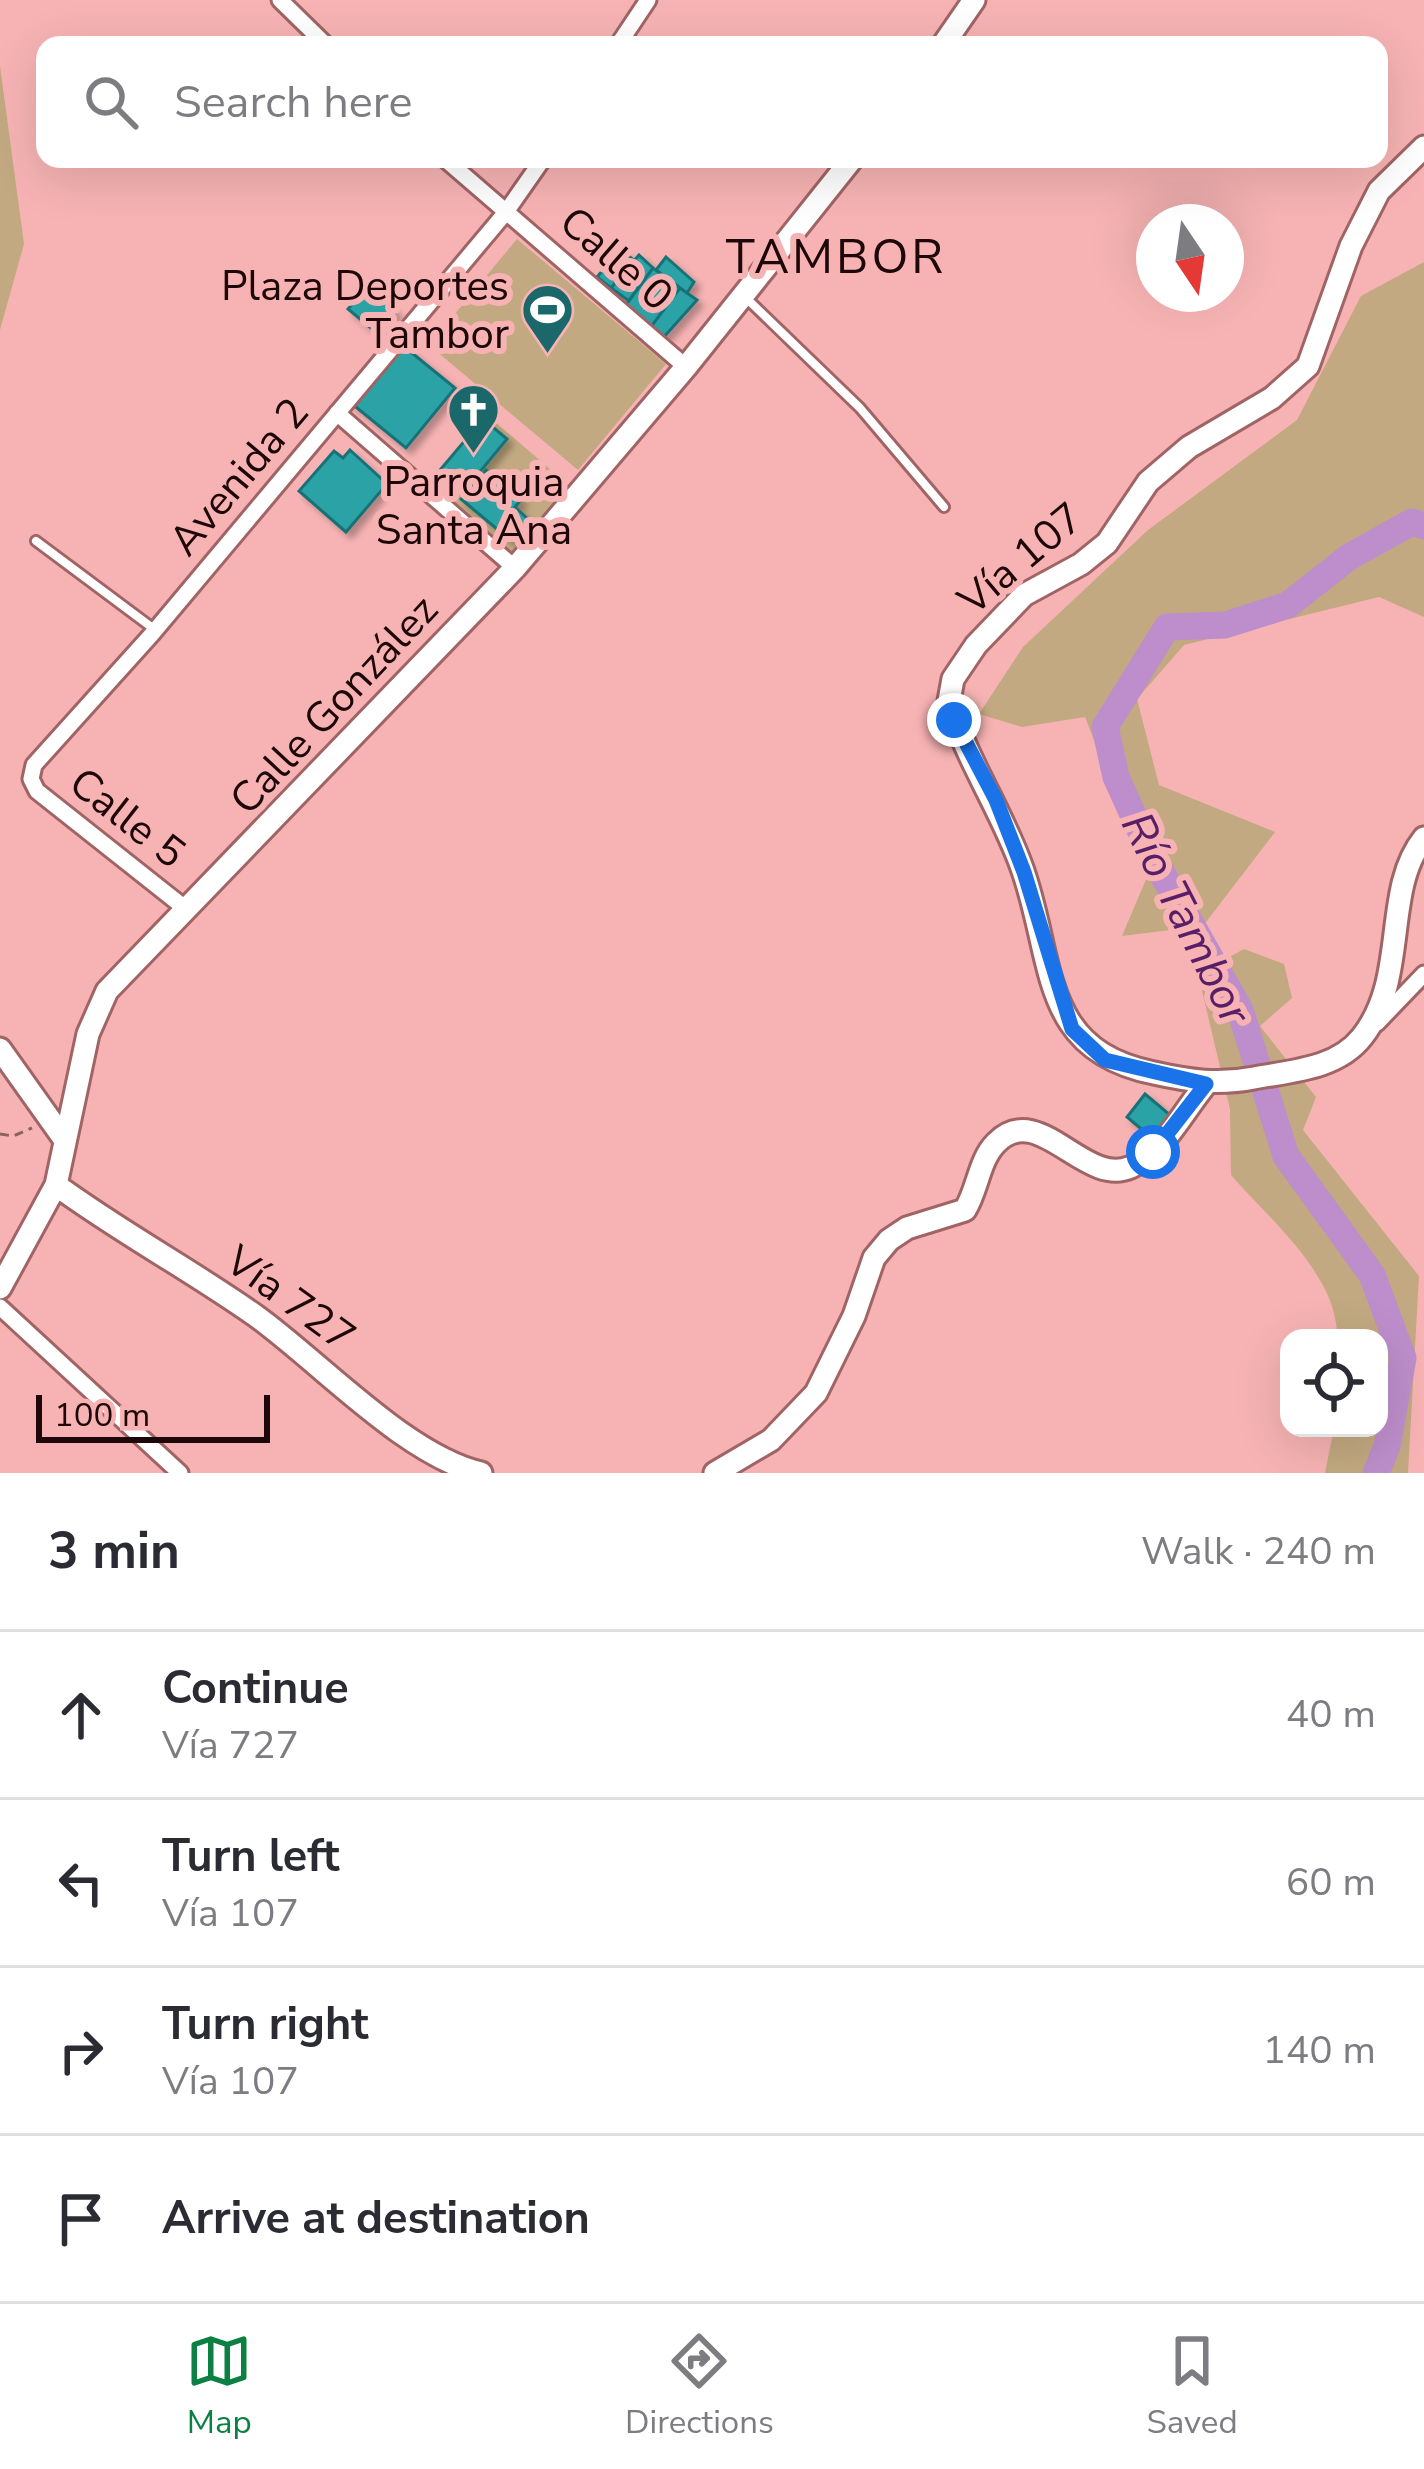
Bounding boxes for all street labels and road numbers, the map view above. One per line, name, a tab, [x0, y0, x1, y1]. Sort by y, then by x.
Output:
street label: Calle 0	[547, 194, 685, 324]
street label: Avenida 2	[156, 386, 322, 568]
street label: Vía 107	[945, 490, 1096, 629]
street label: Calle González	[218, 583, 451, 827]
street label: Calle 5	[57, 755, 197, 882]
street label: Vía 727	[213, 1232, 366, 1366]

